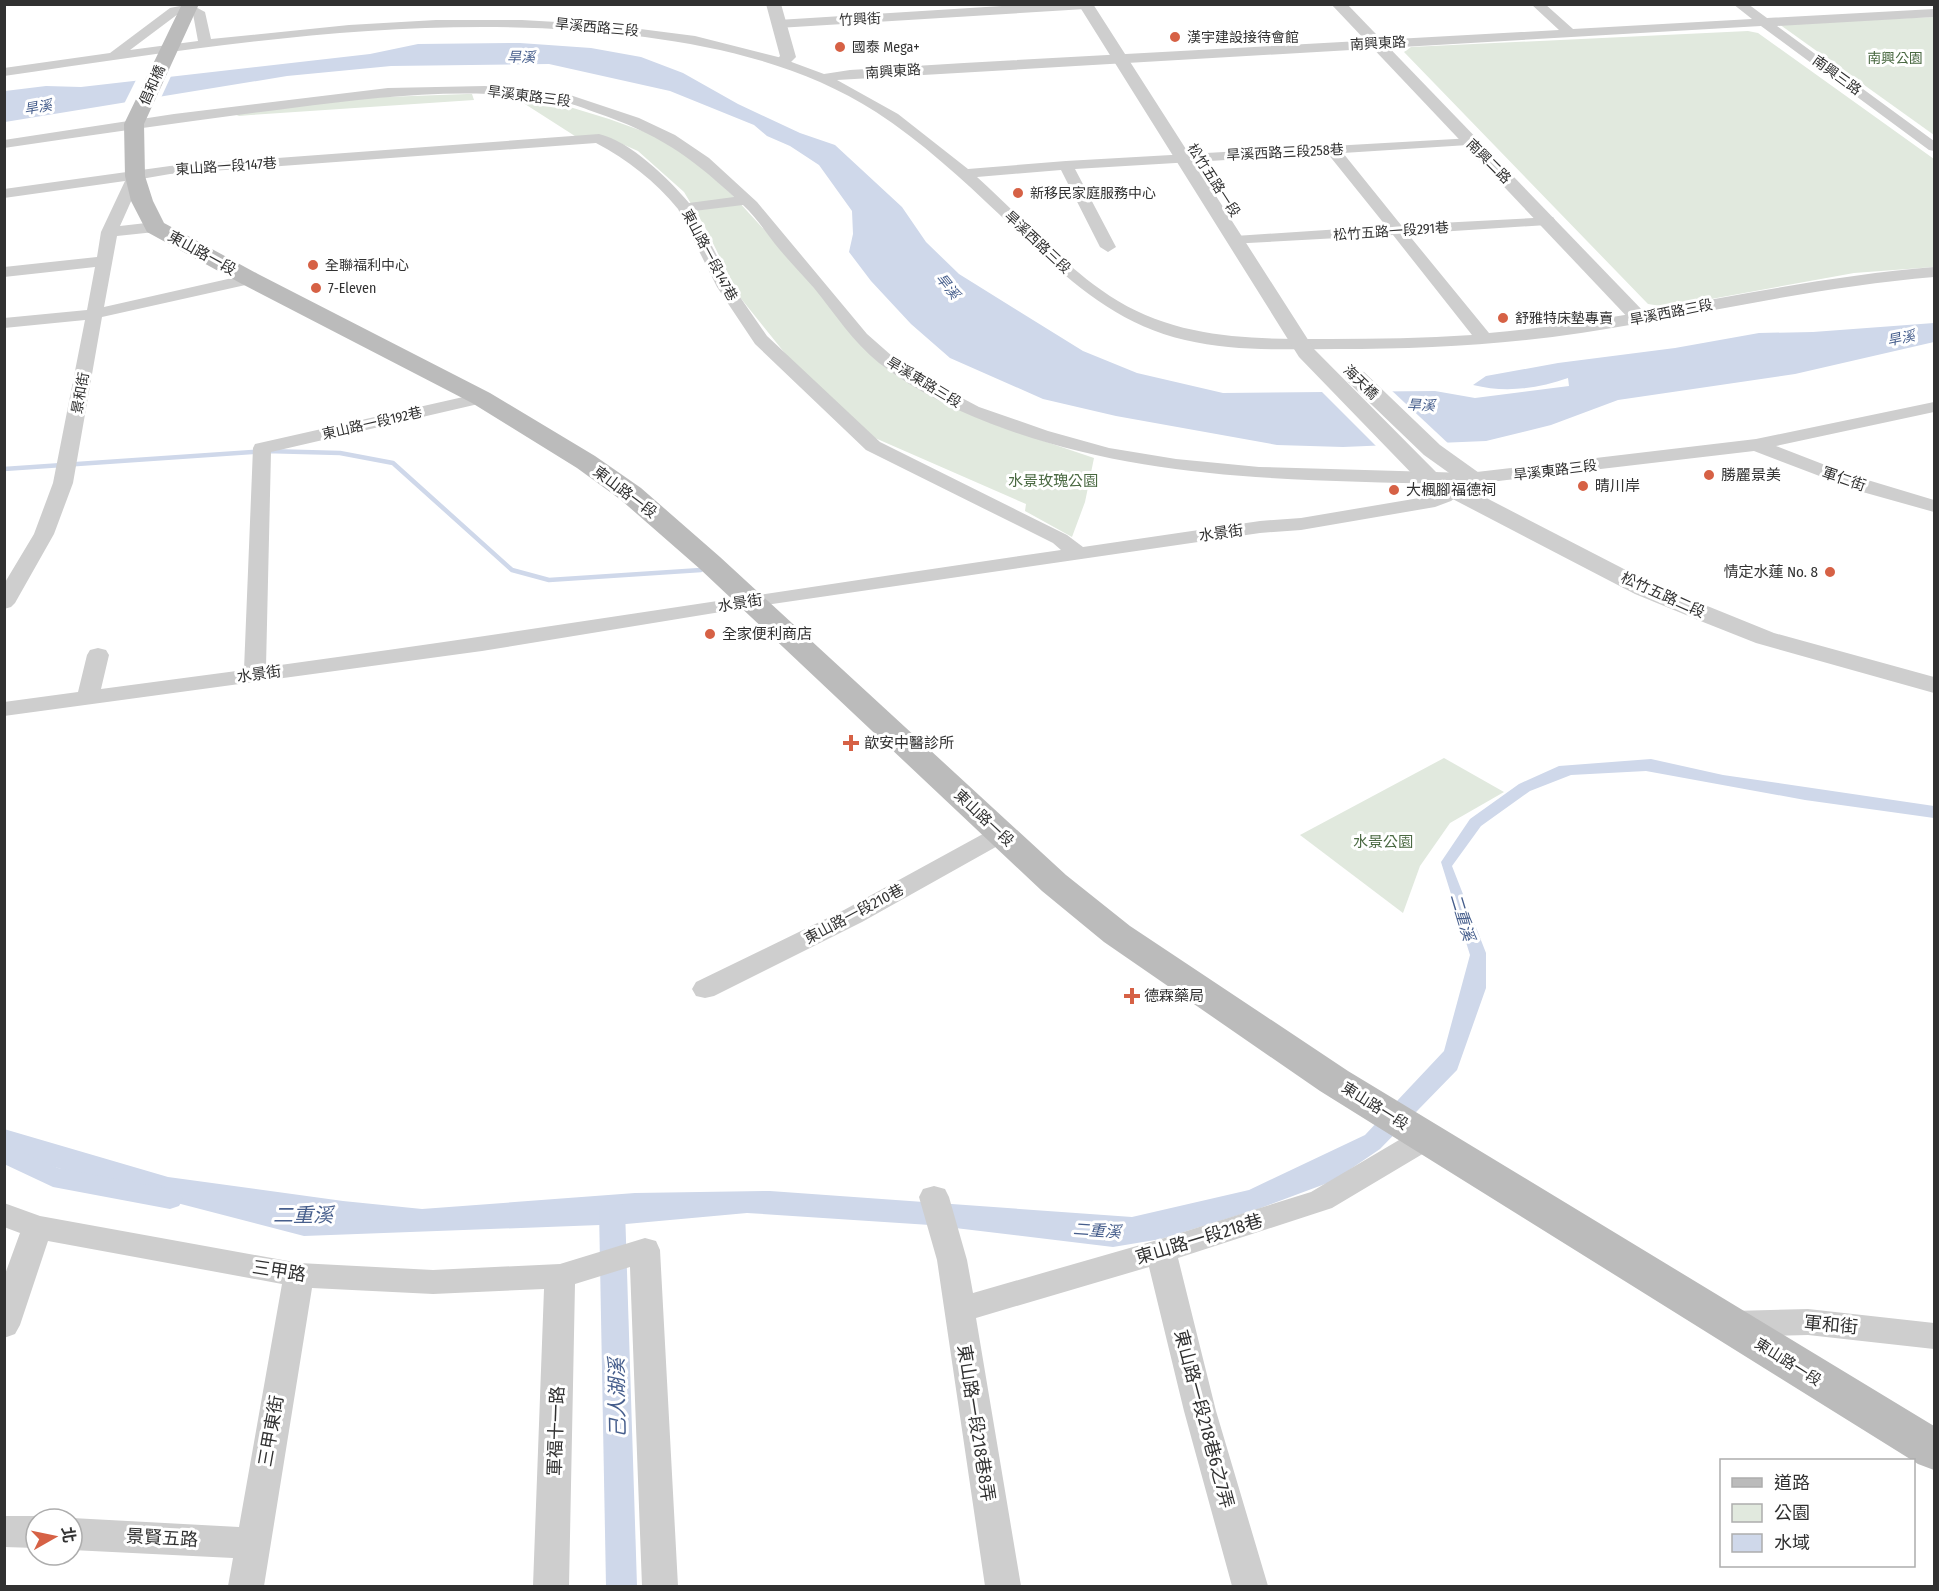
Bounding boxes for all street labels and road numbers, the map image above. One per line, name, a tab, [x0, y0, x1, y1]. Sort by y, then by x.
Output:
street label: 竹興街	[839, 10, 881, 29]
street label: 旱溪西路三段	[554, 15, 640, 40]
street label: 南興東路	[1350, 34, 1406, 53]
street label: 南興三路	[1809, 52, 1864, 99]
street label: 南興東路	[865, 61, 922, 82]
street label: 倡和橋	[136, 63, 169, 108]
street label: 旱溪東路三段	[486, 83, 572, 110]
street label: 南興二路	[1463, 136, 1514, 187]
street label: 松竹五路一段	[1184, 140, 1244, 220]
street label: 旱溪西路三段258巷	[1226, 141, 1344, 164]
street label: 東山路一段147巷	[175, 154, 277, 179]
street label: 東山路一段147巷	[678, 206, 741, 304]
street label: 旱溪西路三段	[1001, 208, 1074, 277]
street label: 松竹五路一段291巷	[1333, 219, 1450, 244]
street label: 東山路一段	[165, 227, 239, 279]
street label: 旱溪西路三段	[1628, 296, 1714, 329]
street label: 旱溪東路三段	[883, 354, 964, 411]
street label: 海天橋	[1340, 362, 1382, 403]
street label: 景和街	[68, 371, 93, 415]
street label: 東山路一段192巷	[320, 404, 424, 443]
street label: 旱溪東路三段	[1512, 457, 1598, 484]
street label: 東山路一段	[590, 462, 660, 522]
street label: 軍仁街	[1820, 463, 1868, 495]
street label: 水景街	[1197, 521, 1245, 545]
street label: 松竹五路二段	[1618, 568, 1708, 622]
street label: 水景街	[716, 591, 764, 615]
street label: 水景街	[235, 662, 283, 686]
street label: 東山路一段	[950, 786, 1018, 850]
street label: 東山路一段210巷	[801, 880, 907, 948]
street label: 東山路一段	[1338, 1078, 1412, 1134]
street label: 東山路一段218巷	[1133, 1209, 1265, 1269]
street label: 三甲路	[251, 1256, 307, 1286]
street label: 軍和街	[1803, 1312, 1859, 1338]
street label: 東山路一段218巷6之7弄	[1170, 1327, 1238, 1511]
street label: 東山路一段	[1751, 1334, 1825, 1390]
street label: 東山路一段218巷8弄	[953, 1343, 999, 1503]
street label: 軍福十一路	[543, 1386, 569, 1476]
street label: 三甲東街	[254, 1394, 288, 1468]
street label: 景賢五路	[125, 1525, 199, 1551]

